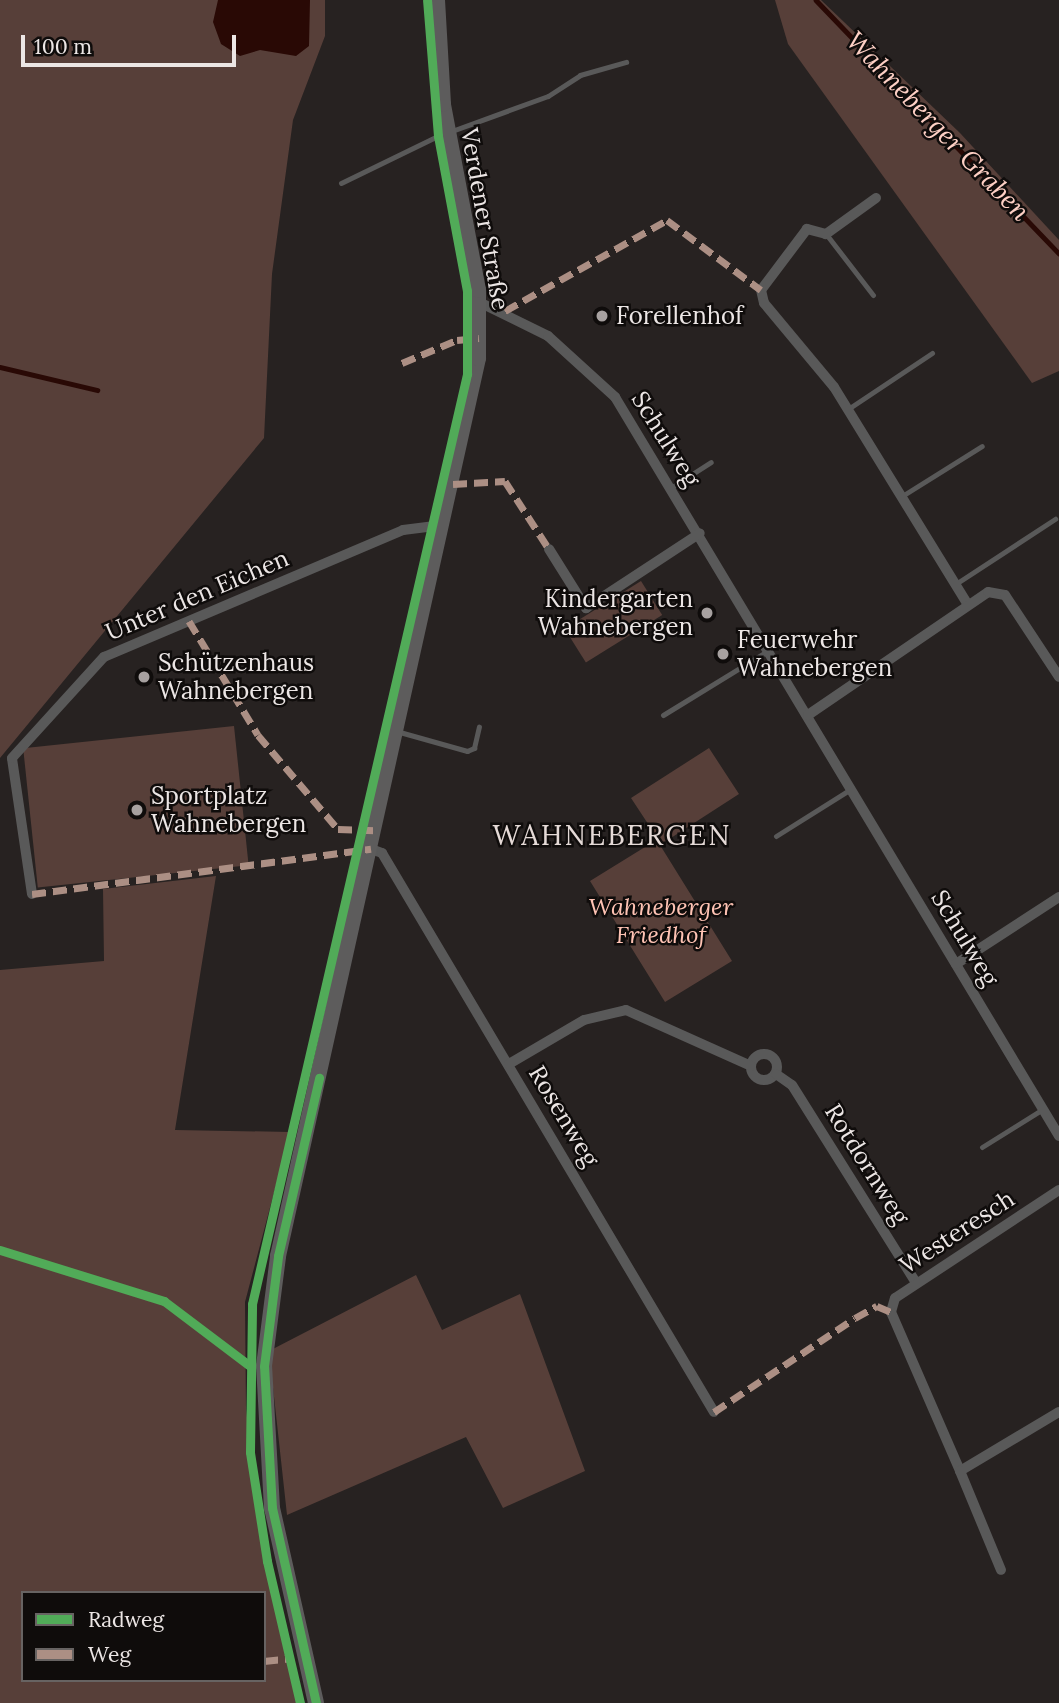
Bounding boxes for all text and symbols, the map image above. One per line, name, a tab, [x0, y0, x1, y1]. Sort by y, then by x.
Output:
scale bar	[24, 21, 240, 65]
water label: Wahneberger Graben	[840, 25, 1036, 227]
text: 100 m	[34, 33, 92, 60]
street label: Verdener Straße	[455, 126, 515, 312]
place label: Forellenhof	[616, 302, 743, 330]
marker: Forellenhof	[594, 308, 610, 324]
street label: Schulweg	[626, 386, 706, 492]
street label: Unter den Eichen	[101, 543, 293, 647]
place label: Kindergarten Wahnebergen	[538, 585, 693, 641]
marker: Kindergarten Wahnebergen	[699, 605, 715, 621]
place label: Feuerwehr Wahnebergen	[737, 626, 892, 682]
marker: Feuerwehr Wahnebergen	[715, 646, 731, 662]
place label: Schützenhaus Wahnebergen	[158, 649, 314, 705]
marker: Schützenhaus Wahnebergen	[136, 669, 152, 685]
place label: Sportplatz Wahnebergen	[151, 782, 306, 838]
marker: Sportplatz Wahnebergen	[129, 802, 145, 818]
district label: WAHNEBERGEN	[494, 818, 730, 852]
street label: Schulweg	[925, 885, 1005, 991]
park label: Wahneberger Friedhof	[589, 893, 733, 949]
street label: Rosenweg	[523, 1060, 605, 1172]
street label: Rotdornweg	[819, 1099, 915, 1229]
street label: Westeresch	[894, 1184, 1020, 1280]
legend	[21, 1591, 266, 1682]
text: Radweg	[88, 1606, 164, 1633]
text: Weg	[88, 1641, 131, 1668]

